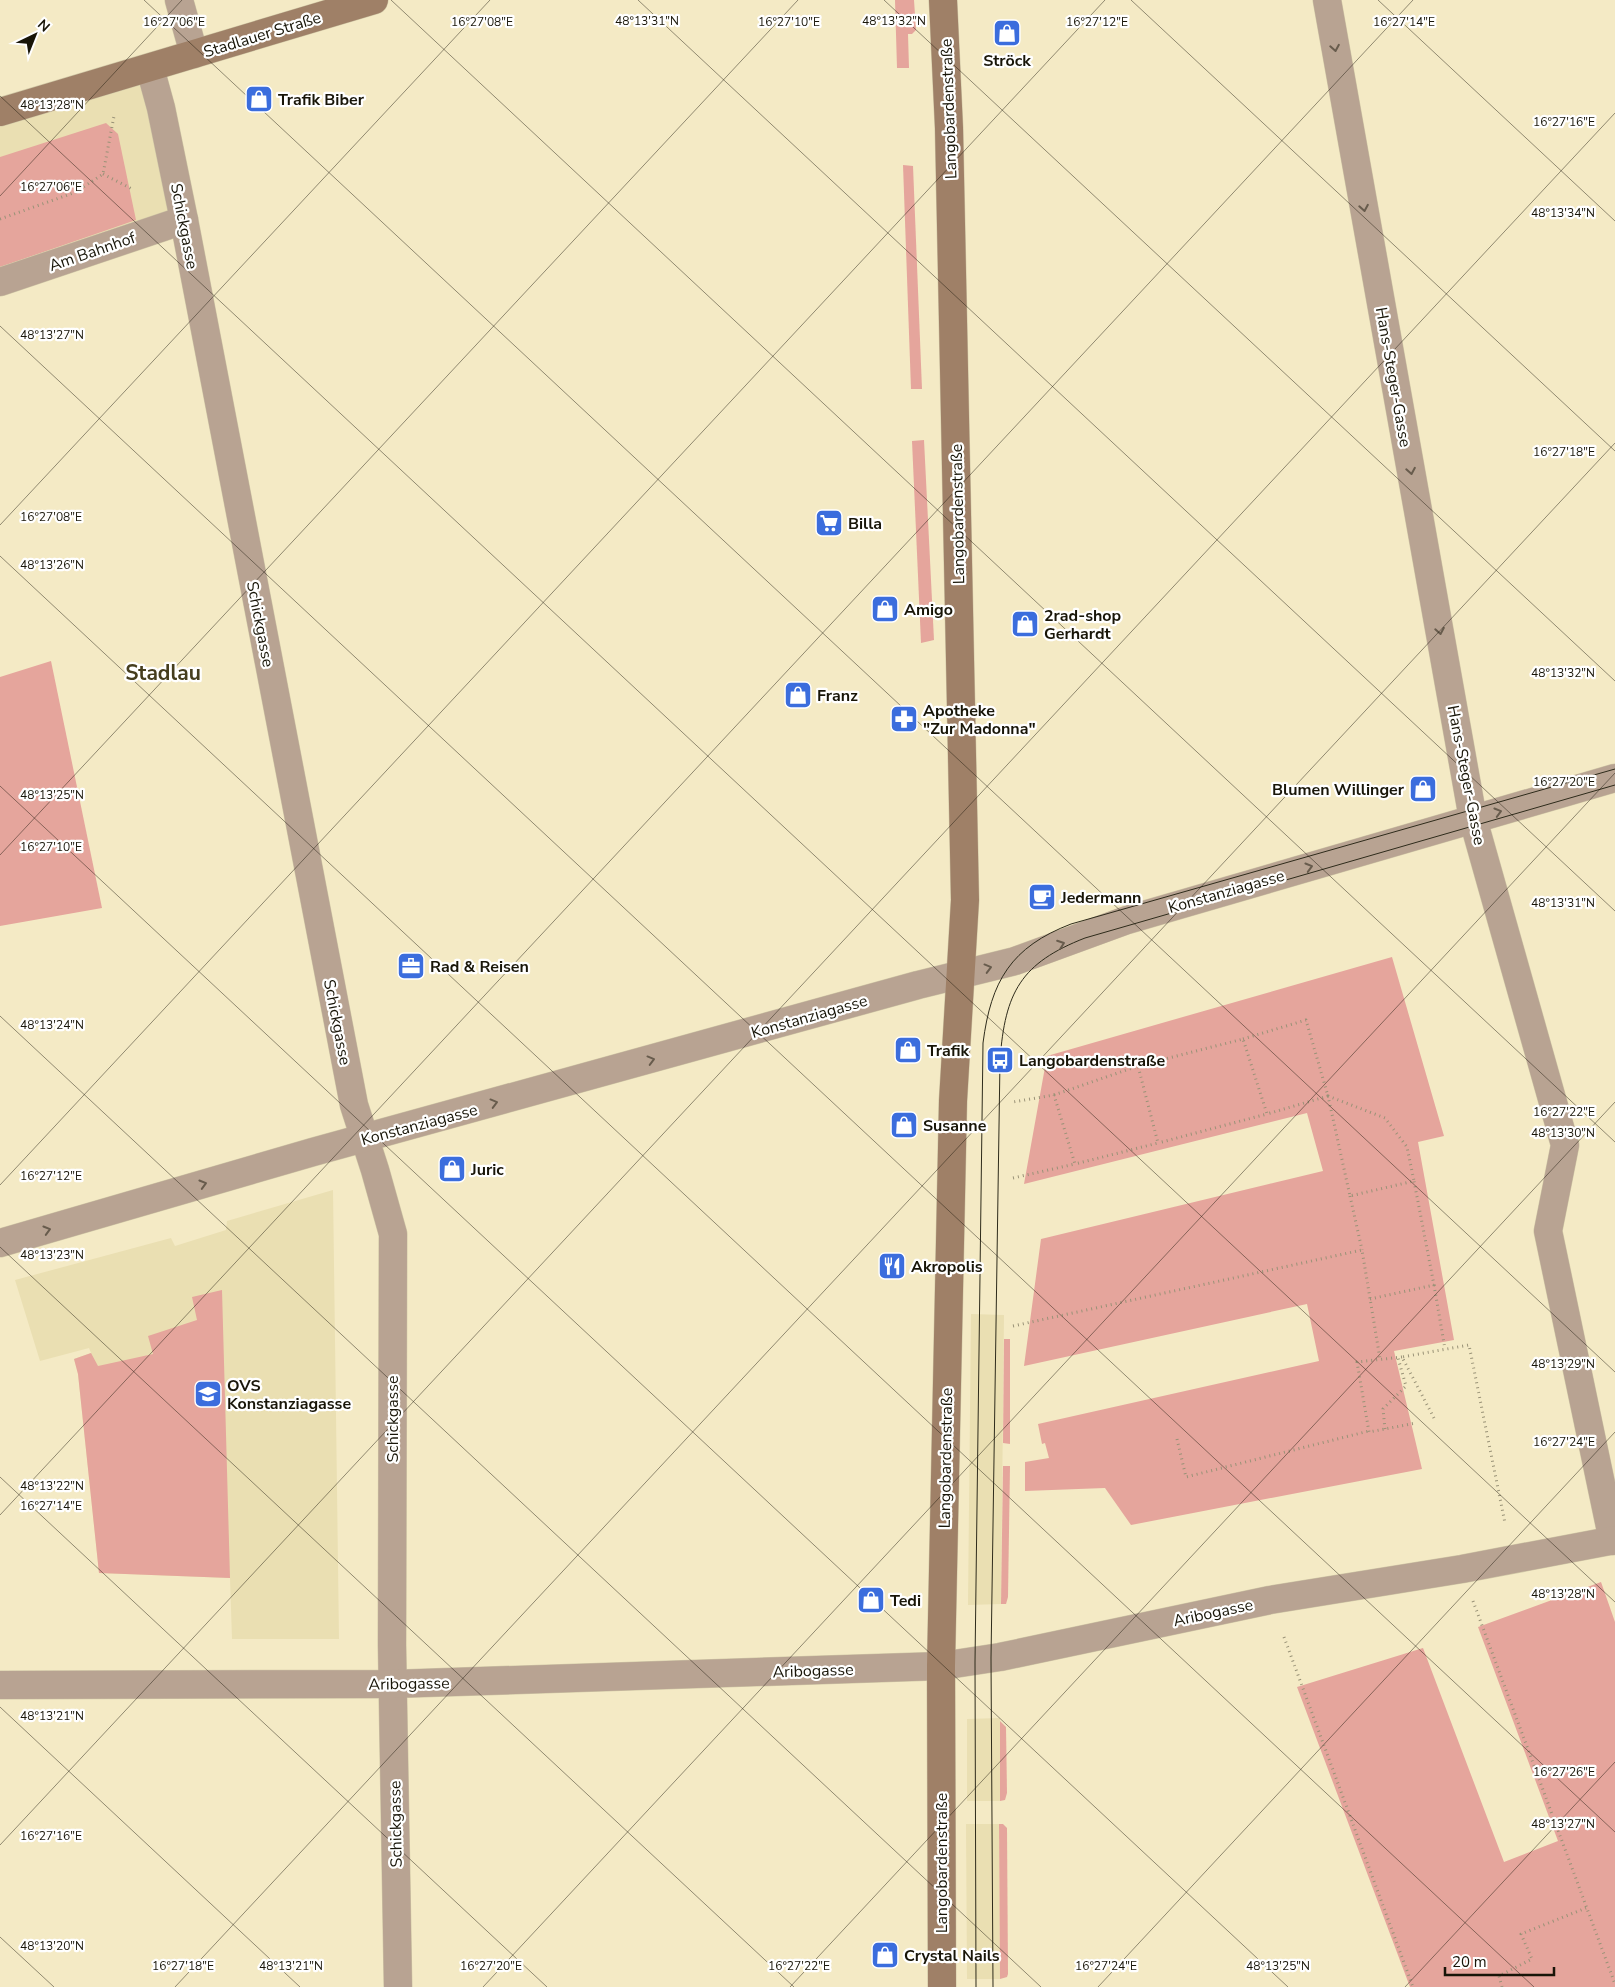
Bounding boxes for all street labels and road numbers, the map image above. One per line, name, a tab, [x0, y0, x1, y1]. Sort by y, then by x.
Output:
street label: Stadlauer Straße	[201, 7, 324, 63]
street label: Langobardenstraße	[936, 38, 962, 180]
street label: Schickgasse	[165, 181, 203, 271]
street label: Am Bahnhof	[46, 227, 139, 277]
street label: Hans-Steger-Gasse	[1370, 305, 1416, 449]
street label: Langobardenstraße	[946, 444, 970, 584]
street label: Schickgasse	[241, 579, 279, 669]
street label: Hans-Steger-Gasse	[1442, 703, 1490, 847]
street label: Konstanziagasse	[1166, 865, 1287, 919]
street label: Schickgasse	[318, 977, 356, 1067]
street label: Konstanziagasse	[749, 990, 870, 1044]
street label: Konstanziagasse	[358, 1099, 480, 1151]
street label: Schickgasse	[382, 1375, 404, 1463]
street label: Langobardenstraße	[934, 1388, 958, 1528]
street label: Aribogasse	[1171, 1594, 1255, 1632]
street label: Aribogasse	[772, 1659, 854, 1683]
street label: Aribogasse	[368, 1672, 450, 1696]
street label: Schickgasse	[384, 1780, 408, 1868]
street label: Langobardenstraße	[931, 1793, 953, 1933]

